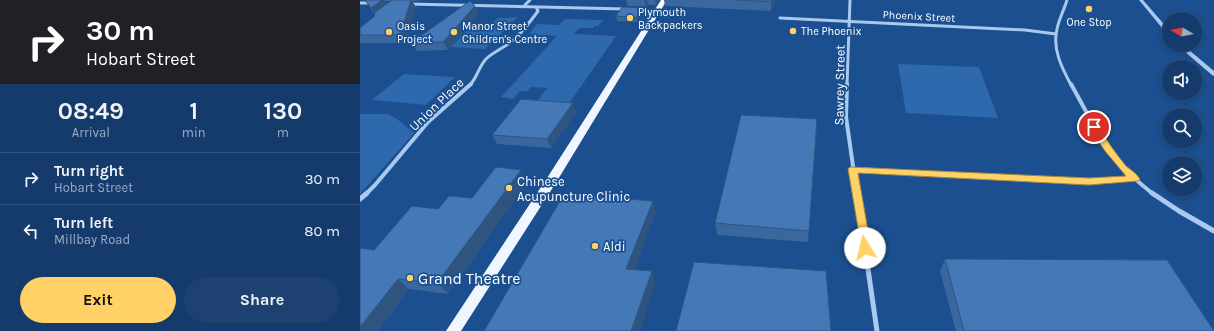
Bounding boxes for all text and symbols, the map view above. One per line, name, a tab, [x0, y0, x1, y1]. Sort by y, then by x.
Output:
marker: One Stop	[1084, 4, 1094, 14]
place label: Plymouth Backpackers	[638, 6, 703, 32]
street label: Phoenix Street	[882, 8, 956, 25]
north arrow	[1162, 12, 1202, 52]
map controls	[1162, 12, 1202, 196]
marker: Plymouth Backpackers	[625, 13, 635, 23]
text: 30 m	[86, 14, 155, 47]
icon: right	[20, 16, 72, 68]
place label: One Stop	[1066, 16, 1112, 29]
place label: Oasis Project	[397, 20, 432, 46]
place label: Manor Street Children's Centre	[462, 20, 548, 46]
place label: The Phoenix	[801, 25, 862, 38]
marker: The Phoenix	[788, 26, 798, 36]
marker: Oasis Project	[384, 27, 394, 37]
marker: Manor Street Children's Centre	[449, 27, 459, 37]
street label: Sawrey Street	[831, 44, 848, 125]
text: Hobart Street	[86, 48, 195, 70]
button: sound	[1162, 60, 1202, 100]
street label: Union Place	[406, 75, 467, 134]
text: 08:49	[58, 97, 124, 125]
text: 1	[189, 97, 198, 125]
text: 130	[263, 97, 302, 125]
button: search	[1162, 108, 1202, 148]
pin	[1077, 110, 1111, 144]
icon: arrive	[1083, 116, 1105, 138]
text: Arrival	[72, 125, 110, 140]
text: min	[182, 125, 206, 140]
text: m	[277, 125, 289, 140]
button: layers	[1162, 156, 1202, 196]
text: Turn right	[54, 162, 124, 180]
icon: right	[20, 168, 42, 190]
text: 30 m	[305, 170, 340, 188]
place label: Chinese Acupuncture Clinic	[517, 174, 630, 204]
text: Hobart Street	[54, 180, 133, 195]
marker: Chinese Acupuncture Clinic	[504, 183, 514, 193]
text: Turn left	[54, 214, 113, 232]
icon: left	[20, 220, 42, 242]
text: 80 m	[304, 222, 340, 240]
position arrow	[844, 227, 886, 269]
text: Millbay Road	[54, 232, 130, 247]
place label: Aldi	[603, 239, 626, 254]
marker: Aldi	[590, 241, 600, 251]
place label: Grand Theatre	[418, 269, 521, 288]
marker: Grand Theatre	[405, 273, 415, 283]
button: Exit	[20, 277, 176, 323]
button: Share	[184, 277, 340, 323]

